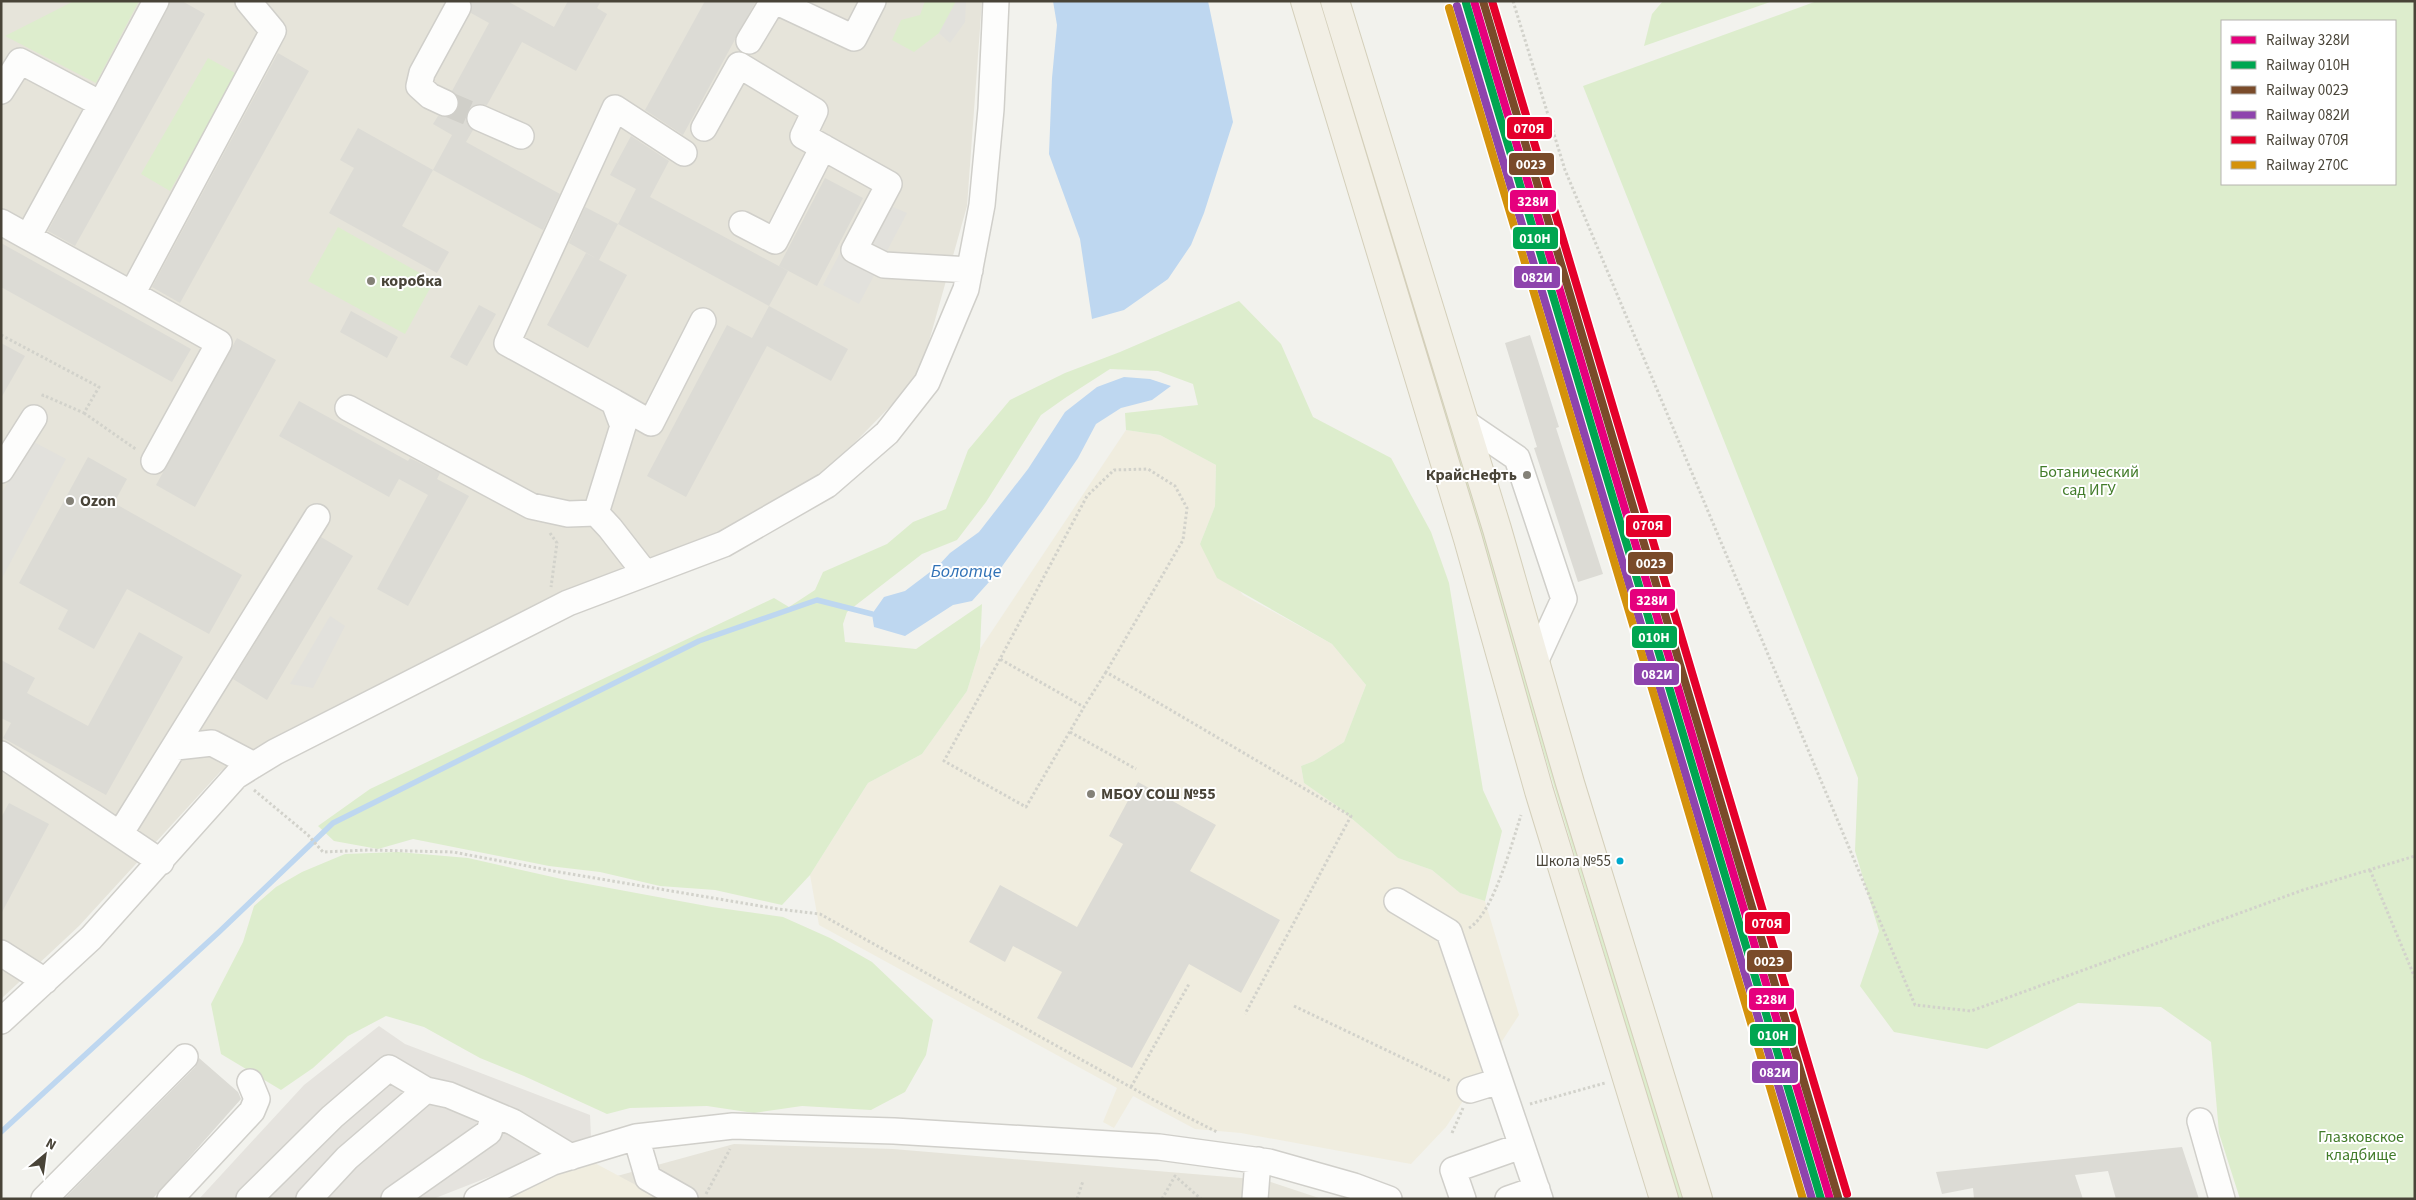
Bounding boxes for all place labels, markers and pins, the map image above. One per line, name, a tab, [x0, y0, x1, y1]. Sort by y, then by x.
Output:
place label: коробка	[381, 270, 442, 292]
marker: коробка	[365, 275, 377, 287]
place label: КрайсНефть	[1426, 464, 1517, 486]
marker: КрайсНефть	[1521, 469, 1533, 481]
place label: Ozon	[80, 490, 116, 512]
marker: Ozon	[64, 495, 76, 507]
place label: МБОУ СОШ №55	[1101, 783, 1216, 805]
marker: МБОУ СОШ №55	[1085, 788, 1097, 800]
place label: Школа №55	[1536, 851, 1611, 872]
marker: Школа №55	[1615, 856, 1625, 866]

